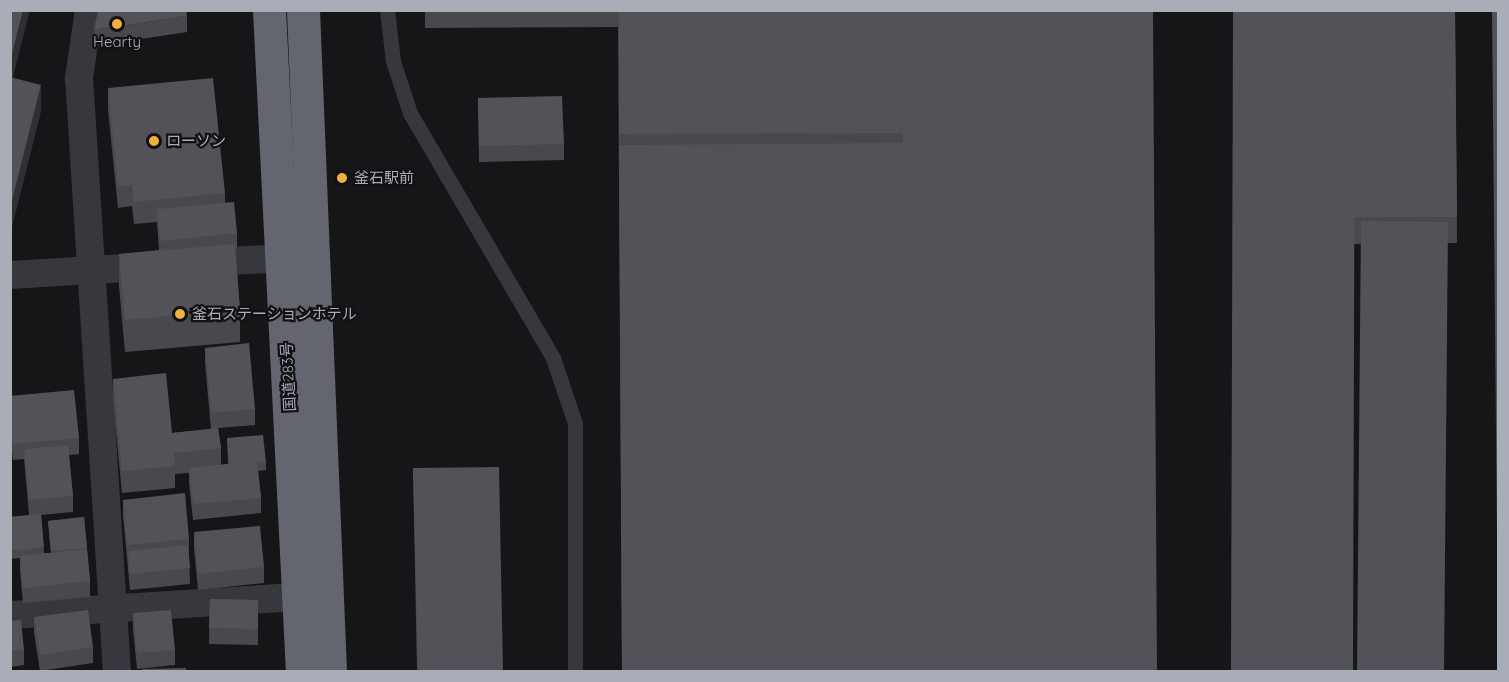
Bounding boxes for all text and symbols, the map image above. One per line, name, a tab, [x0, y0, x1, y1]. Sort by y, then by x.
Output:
marker: Hearty	[110, 17, 124, 31]
place label: Hearty	[93, 33, 141, 51]
place label: ローソン	[166, 132, 226, 150]
marker: ローソン	[147, 134, 161, 148]
place label: 釜石駅前	[354, 169, 414, 187]
marker: 釜石駅前	[335, 171, 349, 185]
place label: 釜石ステーションホテル	[192, 305, 357, 323]
marker: 釜石ステーションホテル	[173, 307, 187, 321]
street label: 国道283号	[277, 342, 299, 412]

